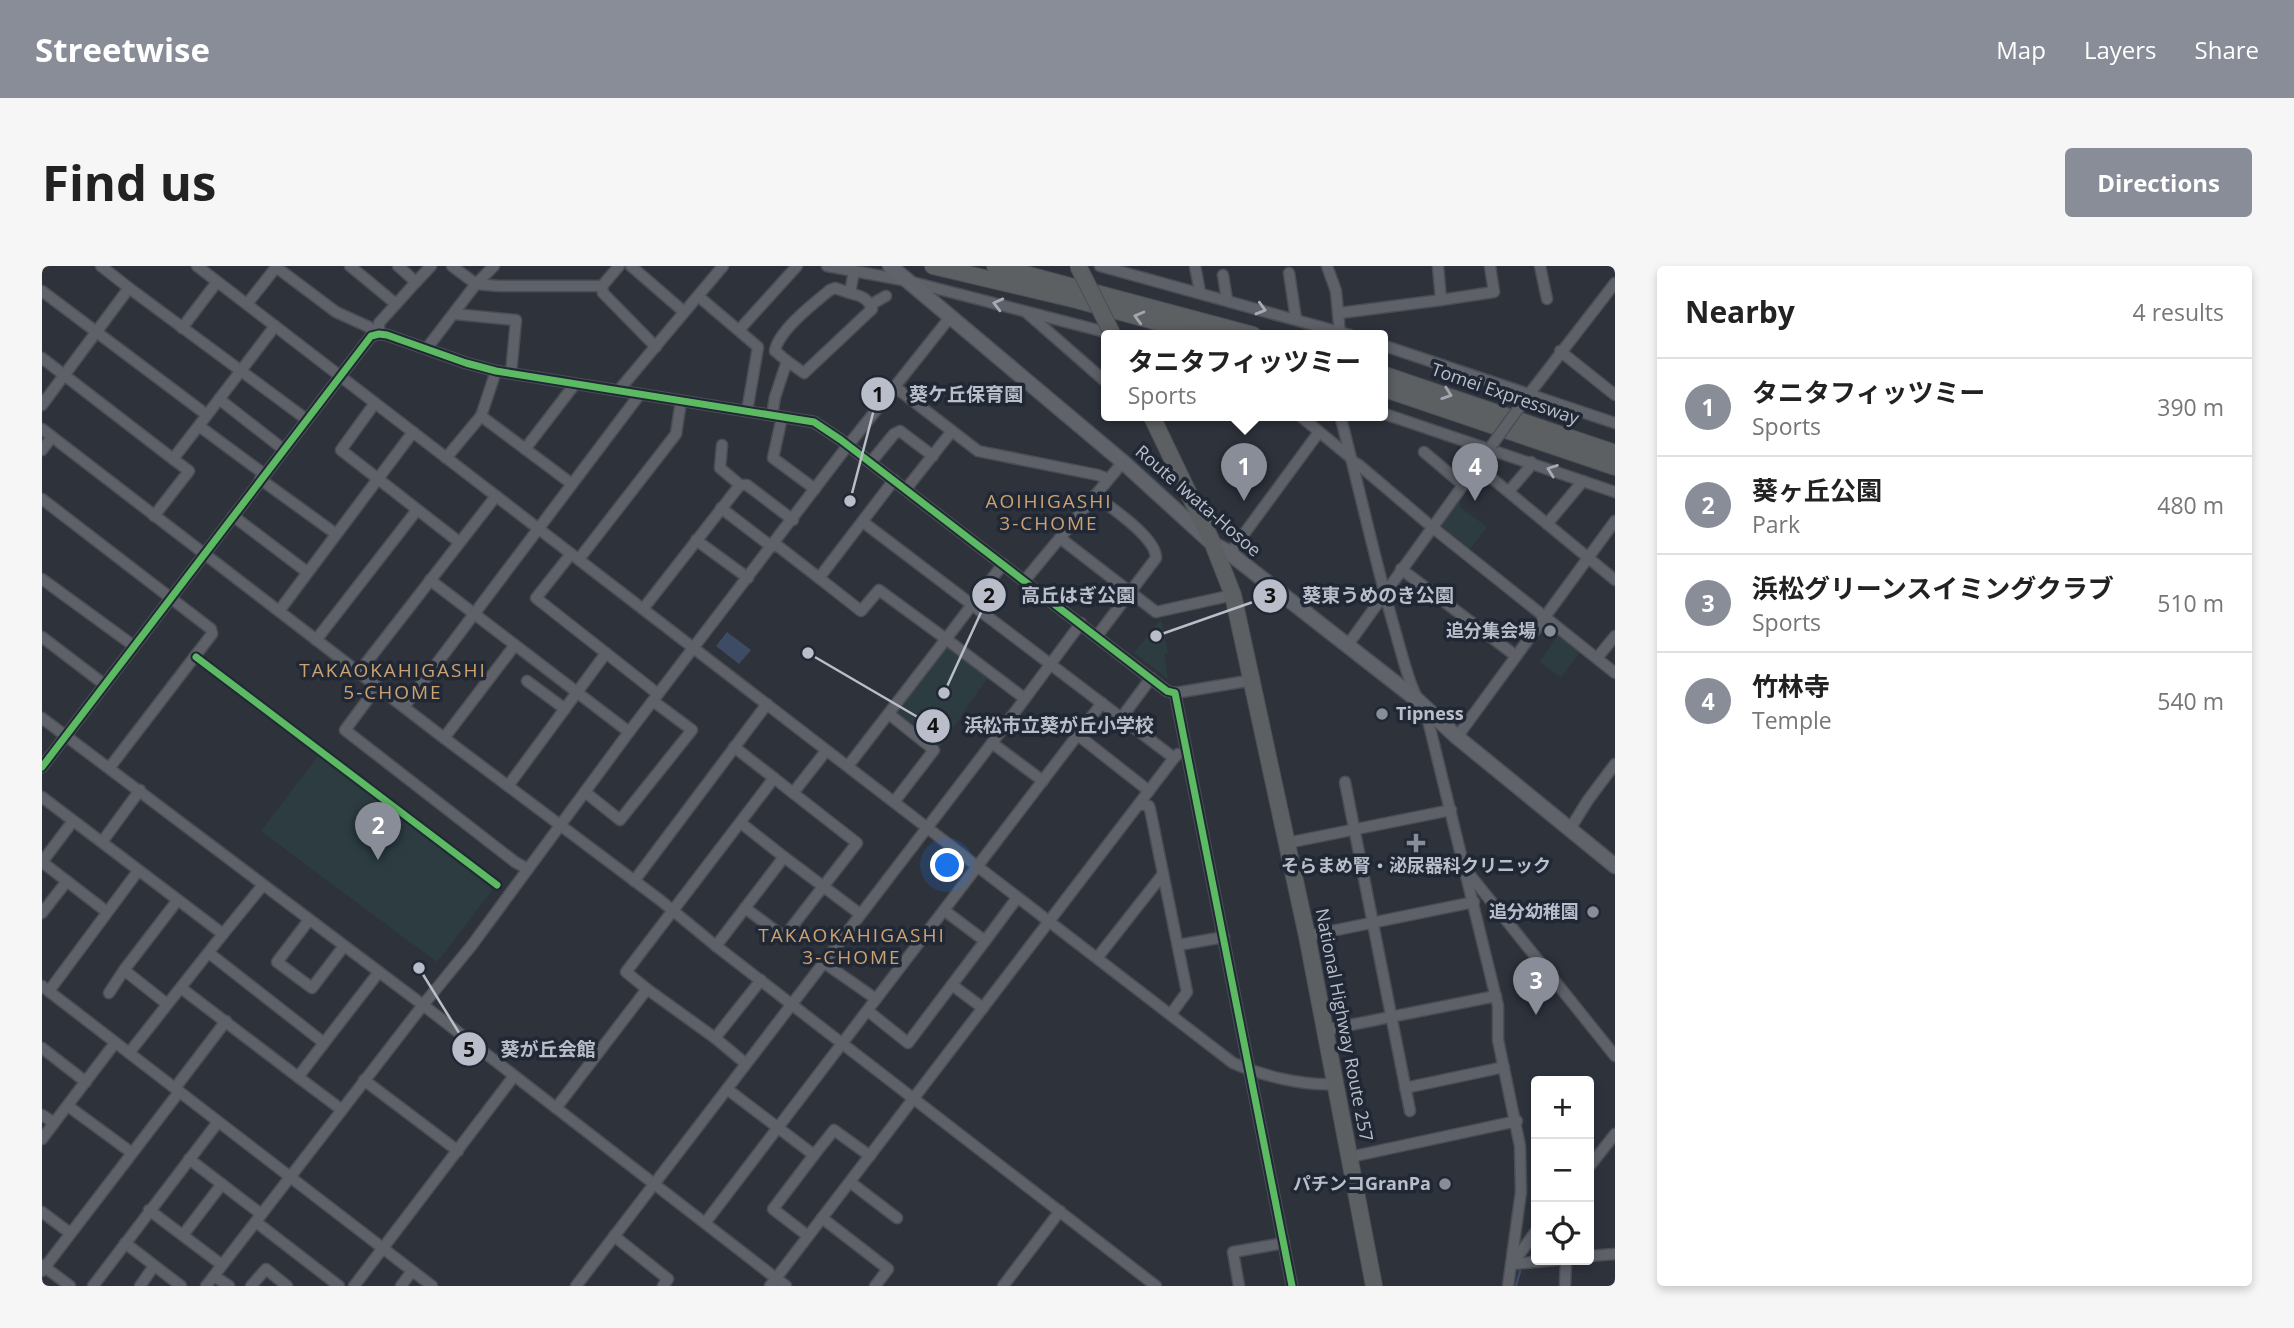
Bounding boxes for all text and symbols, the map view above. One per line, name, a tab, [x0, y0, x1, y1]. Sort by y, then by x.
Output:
text: Streetwise	[35, 27, 210, 72]
text: Map	[1996, 33, 2046, 66]
text: Layers	[2084, 33, 2157, 66]
text: Share	[2195, 33, 2259, 66]
button: Directions	[2065, 148, 2252, 217]
text: Find us	[42, 149, 216, 215]
text: Nearby	[1685, 291, 1795, 332]
text: 4 results	[2133, 296, 2224, 328]
one-way arrow	[992, 298, 1004, 312]
one-way arrow	[1254, 301, 1266, 315]
one-way arrow	[1133, 311, 1145, 325]
popup	[1101, 330, 1388, 421]
text: タニタフィッツミー	[1128, 343, 1361, 379]
street label: Tomei Expressway	[1428, 357, 1583, 430]
callout: 葵ケ丘保育園	[860, 374, 1037, 414]
text: タニタフィッツミー	[1752, 374, 1985, 410]
text: Sports	[1128, 379, 1197, 411]
text: 1	[872, 380, 884, 408]
text: 葵ケ丘保育園	[909, 381, 1023, 407]
one-way arrow	[1441, 386, 1453, 400]
text: 1	[1701, 391, 1715, 423]
text: 390 m	[2157, 391, 2224, 423]
text: Sports	[1752, 410, 1821, 442]
street label: Route Iwata-Hosoe	[1131, 439, 1267, 561]
pin: 1	[1221, 443, 1267, 501]
pin: 4	[1452, 443, 1498, 501]
one-way arrow	[1547, 464, 1559, 478]
text: 葵ヶ丘公園	[1752, 472, 1882, 508]
district label: AOIHIGASHI 3-CHOME	[986, 488, 1112, 536]
text: 2	[1701, 489, 1715, 521]
text: 480 m	[2157, 489, 2224, 521]
text: Park	[1752, 508, 1800, 540]
text: 浜松グリーンスイミングクラブ	[1752, 570, 2114, 606]
callout: 高丘はぎ公園	[972, 575, 1149, 615]
callout: 葵東うめのき公園	[1253, 576, 1468, 616]
text: 2	[983, 581, 995, 609]
text: 3	[1264, 581, 1276, 609]
text: 高丘はぎ公園	[1021, 582, 1135, 608]
text: 葵東うめのき公園	[1302, 582, 1454, 608]
text: 3	[1701, 587, 1715, 619]
text: 510 m	[2157, 587, 2224, 619]
text: Sports	[1752, 606, 1821, 638]
place label: 追分集会場	[1446, 618, 1536, 642]
marker: 追分集会場	[1542, 623, 1558, 639]
district label: TAKAOKAHIGASHI 5-CHOME	[299, 657, 487, 705]
text: 竹林寺	[1752, 668, 1830, 704]
text: 4	[1701, 685, 1715, 717]
text: 540 m	[2157, 685, 2224, 717]
place label: Tipness	[1396, 701, 1464, 725]
text: Temple	[1752, 704, 1832, 736]
callout: 浜松市立葵が丘小学校	[915, 706, 1168, 746]
marker: Tipness	[1374, 706, 1390, 722]
text: 4	[927, 711, 939, 739]
text: 浜松市立葵が丘小学校	[964, 712, 1154, 738]
pin: 2	[355, 802, 401, 860]
marker: そらまめ腎・泌尿器科クリニック	[1406, 833, 1426, 853]
your location	[930, 848, 964, 882]
place label: そらまめ腎・泌尿器科クリニック	[1281, 853, 1551, 877]
place label: 追分幼稚園	[1489, 899, 1579, 923]
marker: 追分幼稚園	[1585, 904, 1601, 920]
street label: National Highway Route 257	[1311, 906, 1379, 1143]
district label: TAKAOKAHIGASHI 3-CHOME	[758, 922, 946, 970]
pin: 3	[1513, 957, 1559, 1015]
callout: 葵が丘会館	[451, 1029, 609, 1069]
text: 5	[463, 1035, 475, 1063]
text: 葵が丘会館	[500, 1036, 596, 1062]
map controls	[1531, 1076, 1594, 1265]
button: +	[1531, 1076, 1594, 1139]
button: −	[1531, 1139, 1594, 1202]
place label: パチンコGranPa	[1293, 1171, 1431, 1195]
marker: パチンコGranPa	[1437, 1176, 1453, 1192]
button: locate	[1531, 1202, 1594, 1265]

